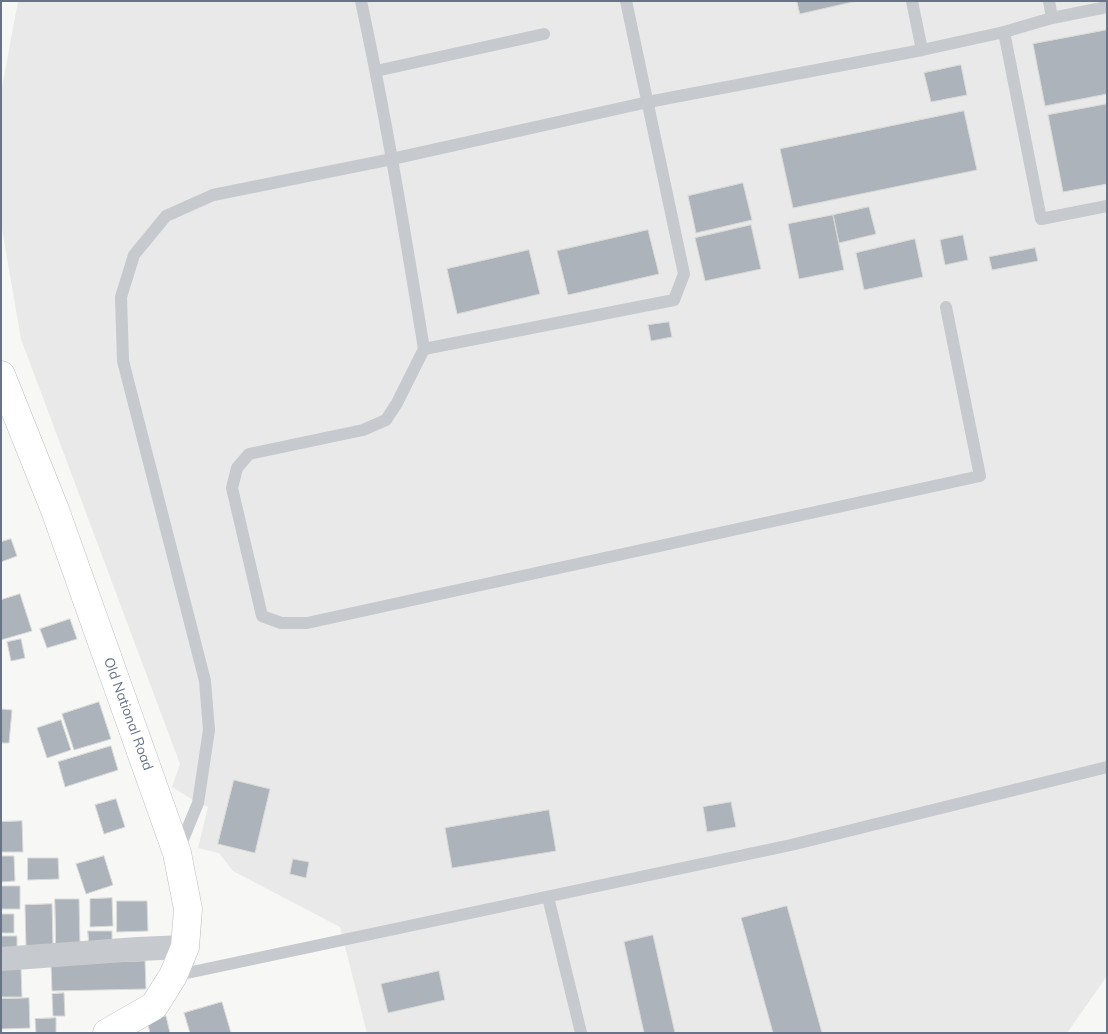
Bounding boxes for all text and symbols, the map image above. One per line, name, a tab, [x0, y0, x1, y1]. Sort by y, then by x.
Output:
street label: Old National Road	[100, 655, 156, 773]

